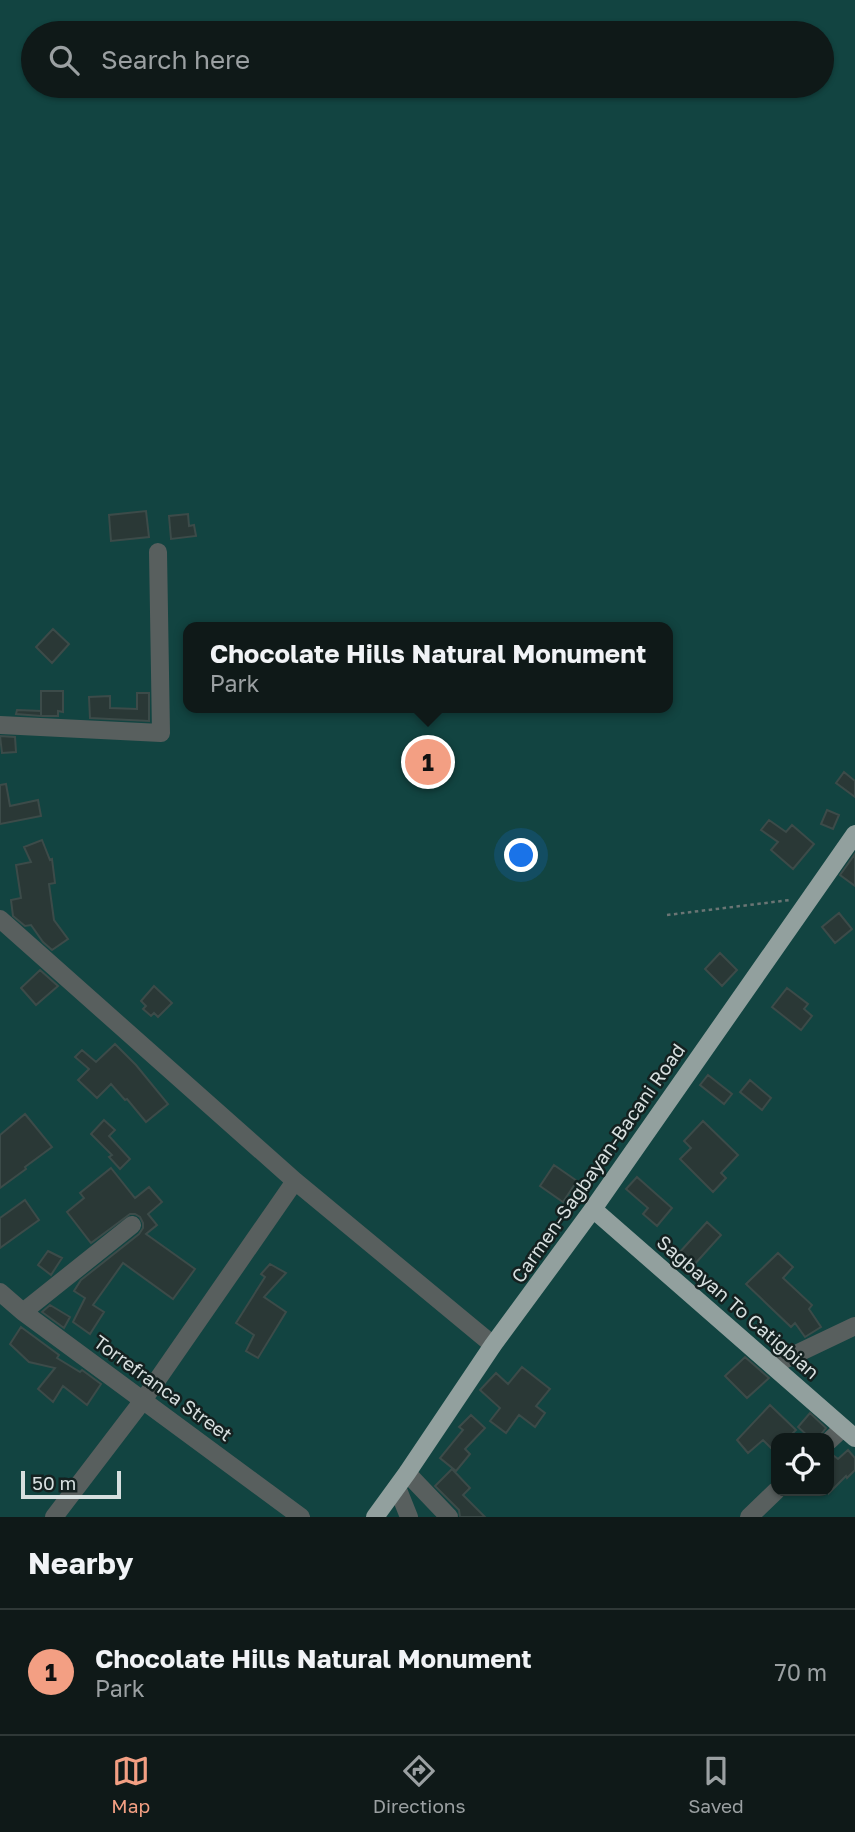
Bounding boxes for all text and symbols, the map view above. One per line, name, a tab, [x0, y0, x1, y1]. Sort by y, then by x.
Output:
search box	[21, 21, 834, 98]
icon: search	[45, 41, 83, 79]
text: Search here	[101, 44, 250, 75]
popup	[183, 622, 673, 713]
text: Chocolate Hills Natural Monument	[210, 638, 646, 669]
text: Park	[210, 669, 259, 697]
pin: 1	[405, 736, 451, 788]
your location	[504, 838, 538, 872]
street label: Carmen-Sagbayan-Bacani Road	[506, 1039, 689, 1287]
street label: Sagbayan To Catigbian	[653, 1230, 824, 1383]
street label: Torrefranca Street	[90, 1330, 237, 1446]
map controls	[771, 1433, 834, 1496]
button: locate	[771, 1433, 834, 1496]
scale bar	[21, 1468, 121, 1500]
text: 50 m	[32, 1471, 76, 1494]
text: Nearby	[28, 1545, 133, 1581]
text: Chocolate Hills Natural Monument	[95, 1643, 532, 1674]
text: 1	[45, 1658, 57, 1686]
text: 70 m	[774, 1658, 827, 1686]
text: Park	[95, 1674, 145, 1702]
tab: Map	[111, 1752, 150, 1817]
tab: Directions	[373, 1752, 466, 1817]
tab: Saved	[688, 1752, 744, 1817]

